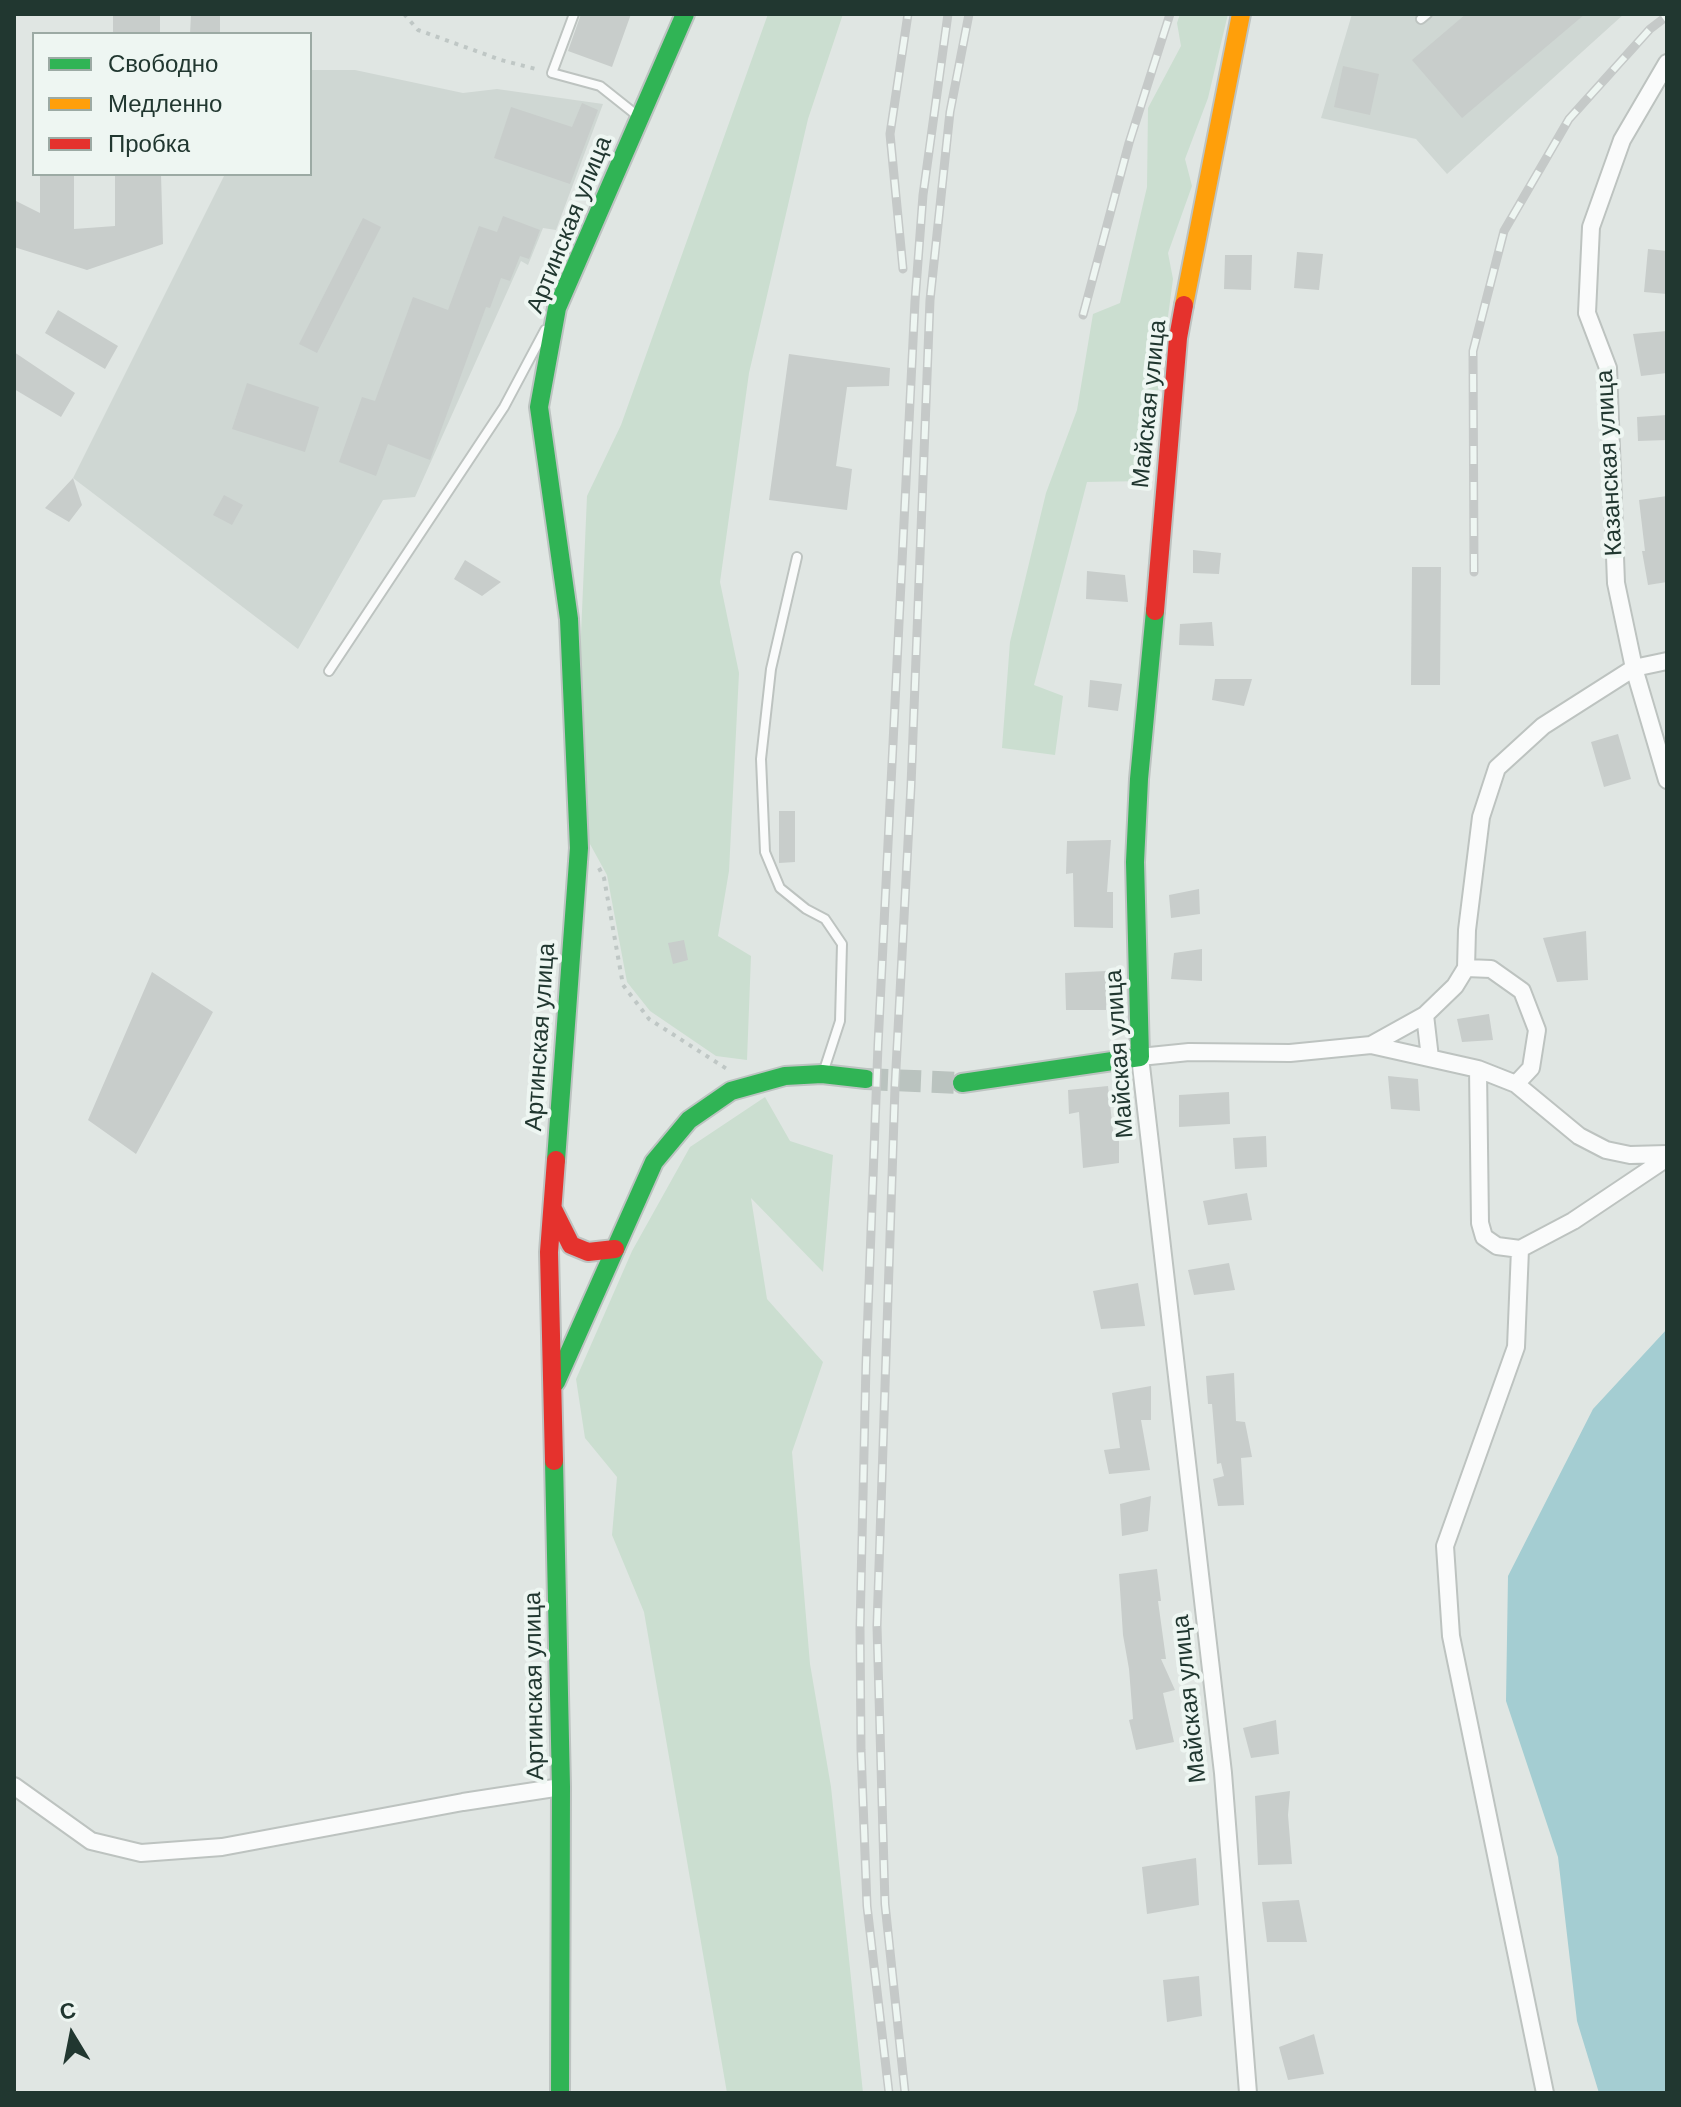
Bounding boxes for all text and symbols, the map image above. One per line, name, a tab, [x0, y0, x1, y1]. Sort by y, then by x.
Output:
legend	[32, 32, 312, 176]
text: Свободно	[108, 50, 218, 77]
text: Медленно	[108, 90, 222, 117]
text: Пробка	[108, 130, 190, 157]
street label: Артинская улица	[521, 132, 619, 318]
street label: Майская улица	[1127, 318, 1173, 490]
street label: Казанская улица	[1591, 369, 1629, 557]
street label: Артинская улица	[520, 942, 562, 1132]
street label: Майская улица	[1100, 969, 1140, 1139]
street label: Артинская улица	[519, 1592, 551, 1780]
street label: Майская улица	[1167, 1613, 1213, 1785]
north arrow	[32, 1995, 112, 2075]
text: С	[58, 1997, 78, 2025]

